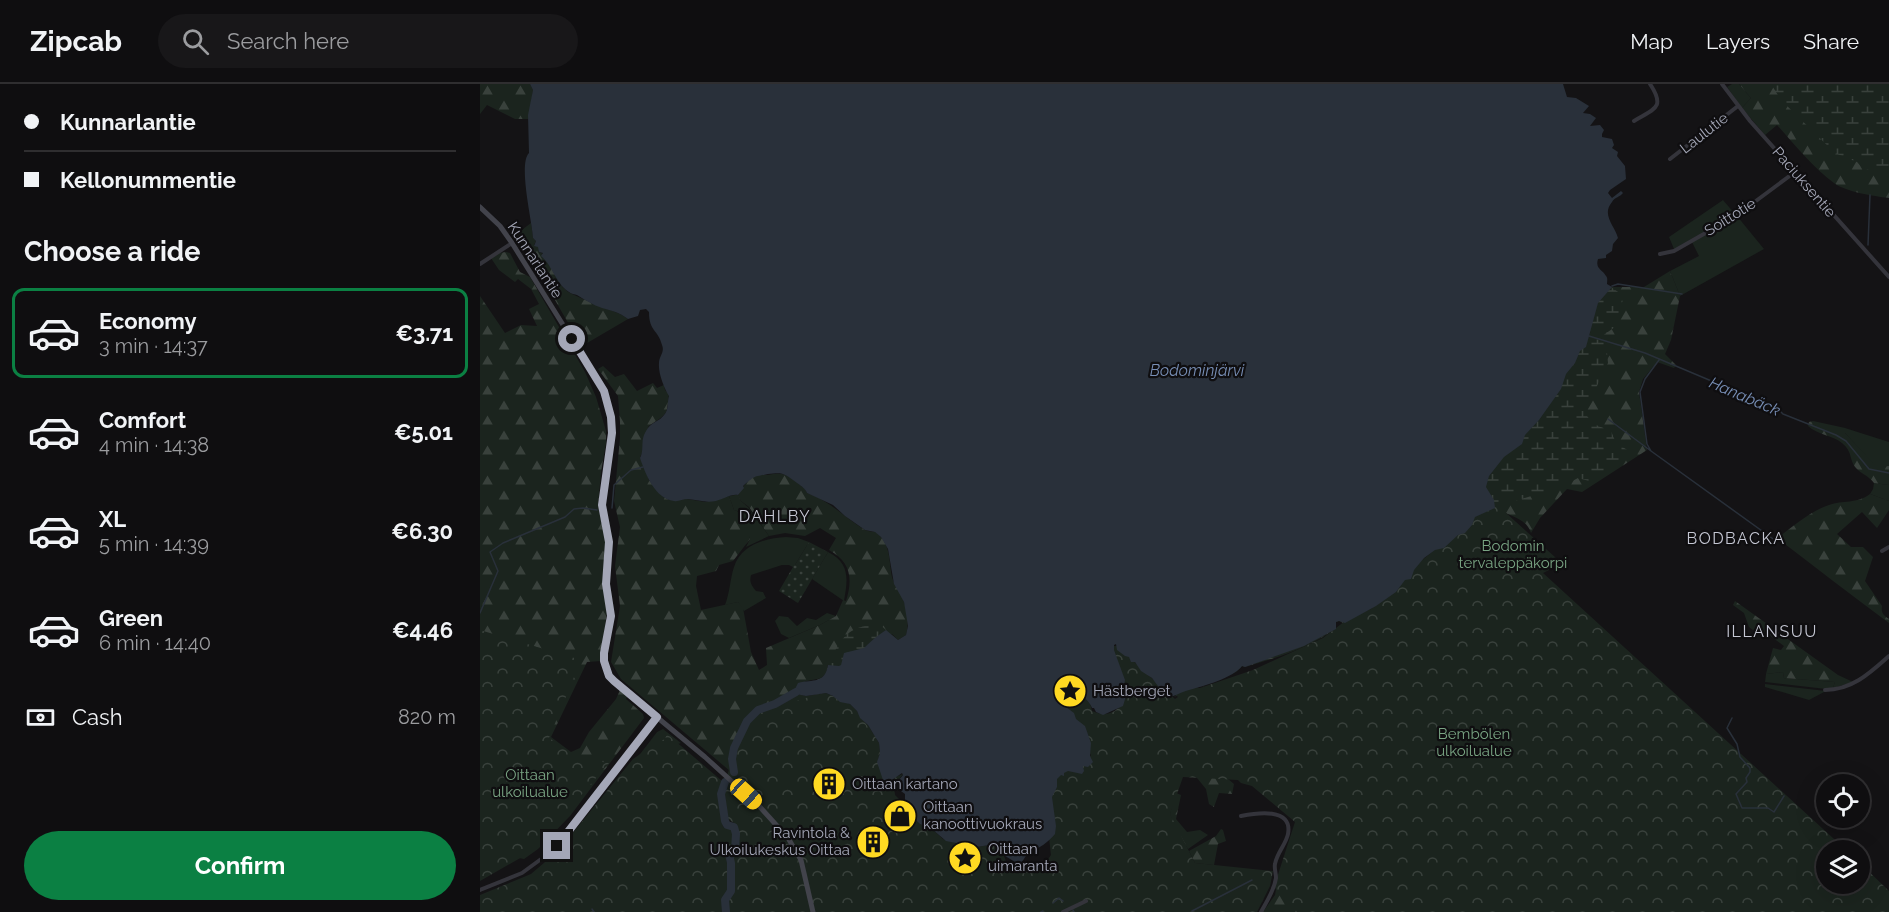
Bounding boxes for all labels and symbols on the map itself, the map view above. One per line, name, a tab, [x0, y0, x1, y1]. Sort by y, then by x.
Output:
street label: Laulutie	[1676, 109, 1732, 157]
street label: Paciuksentie	[1768, 143, 1840, 221]
street label: Soittotie	[1701, 194, 1759, 240]
street label: Kunnarlantie	[504, 219, 566, 302]
route start	[558, 325, 585, 352]
water label: Bodominjärvi	[1150, 361, 1245, 380]
water label: Hanabäck	[1706, 373, 1784, 420]
district label: DAHLBY	[739, 507, 811, 526]
district label: BODBACKA	[1686, 529, 1786, 548]
park label: Bodomin tervaleppäkorpi	[1459, 537, 1567, 572]
district label: ILLANSUU	[1726, 622, 1818, 641]
place icon: Hästberget	[1052, 673, 1088, 709]
place label: Hästberget	[1093, 682, 1171, 700]
park label: Bembölen ulkoilualue	[1436, 725, 1512, 760]
park label: Oittaan ulkoilualue	[492, 766, 568, 801]
building icon: Oittaan kartano	[811, 766, 847, 802]
car	[727, 775, 765, 813]
place label: Oittaan kartano	[852, 775, 958, 793]
shop icon: Oittaan kanoottivuokraus	[882, 798, 918, 834]
place label: Oittaan kanoottivuokraus	[923, 798, 1042, 833]
place label: Ravintola & Ulkoilukeskus Oittaa	[710, 824, 850, 859]
building icon: Ravintola & Ulkoilukeskus Oittaa	[855, 824, 891, 860]
route end	[543, 832, 570, 859]
place icon: Oittaan uimaranta	[947, 840, 983, 876]
place label: Oittaan uimaranta	[988, 840, 1057, 875]

